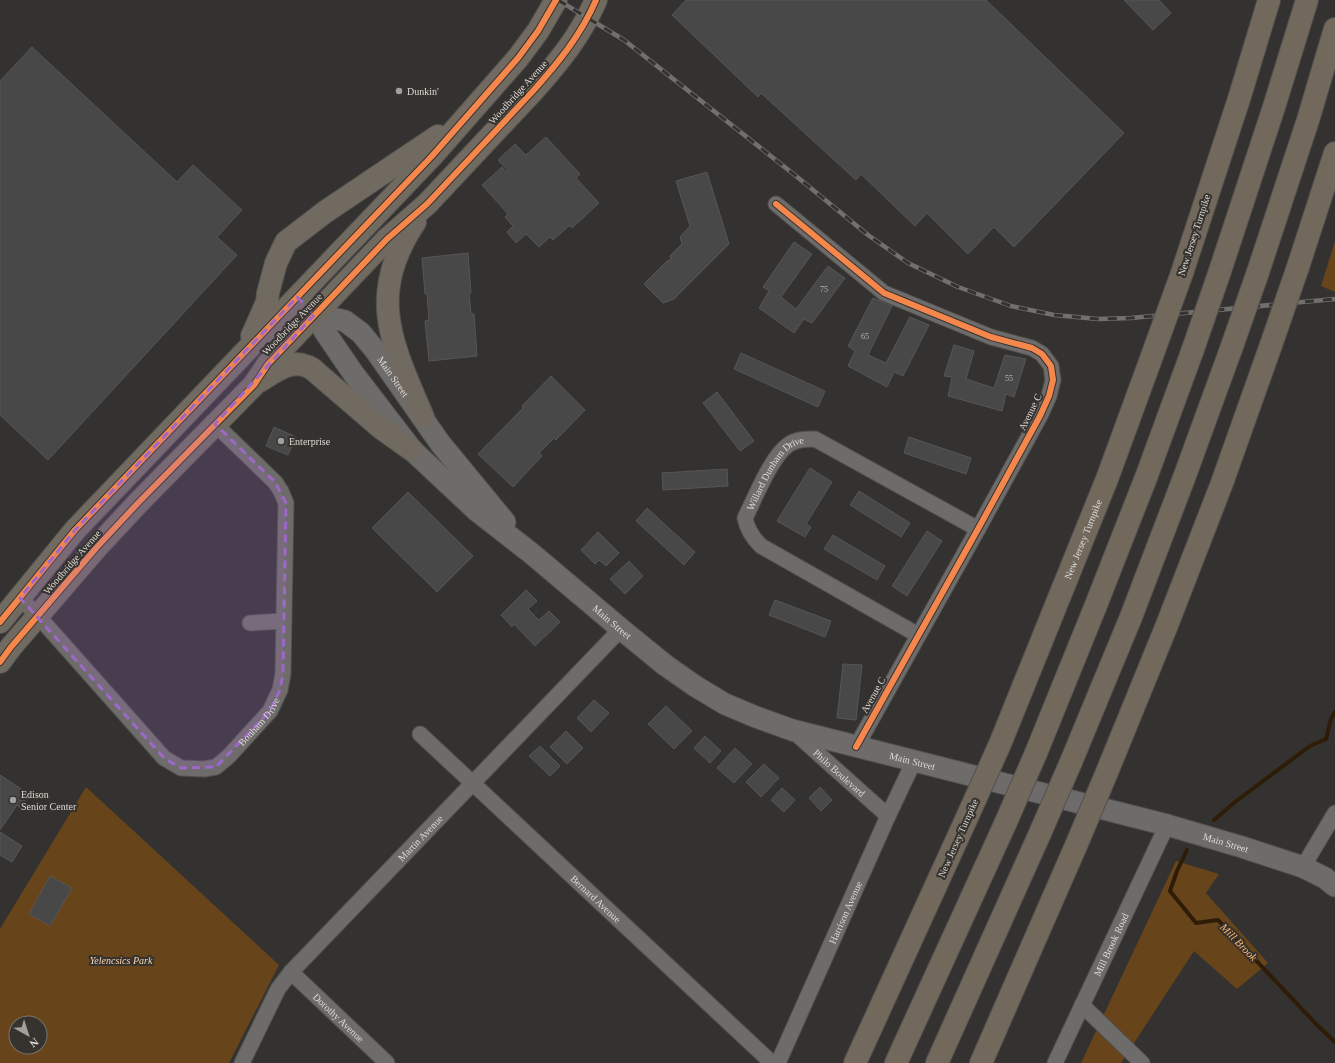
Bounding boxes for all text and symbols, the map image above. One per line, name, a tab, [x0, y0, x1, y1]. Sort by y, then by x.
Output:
street label: Woodbridge Avenue	[487, 58, 550, 126]
marker: Dunkin'	[394, 86, 404, 96]
place label: Dunkin'	[407, 86, 439, 97]
street label: New Jersey Turnpike	[1176, 192, 1213, 277]
house number: 75	[820, 285, 828, 294]
street label: Woodbridge Avenue	[260, 290, 325, 357]
house number: 65	[861, 332, 869, 341]
street label: Main Street	[375, 354, 412, 399]
house number: 55	[1005, 374, 1013, 383]
street label: Avenue C	[1016, 392, 1044, 432]
street label: Willard Dunham Drive	[744, 434, 805, 512]
marker: Enterprise	[276, 436, 286, 446]
place label: Enterprise	[289, 436, 331, 447]
street label: New Jersey Turnpike	[1062, 497, 1104, 581]
street label: Woodbridge Avenue	[41, 527, 103, 596]
street label: Main Street	[591, 602, 634, 641]
street label: Avenue C	[859, 675, 888, 715]
street label: Bonham Drive	[236, 695, 281, 748]
street label: Philo Boulevard	[811, 747, 868, 799]
street label: Main Street	[888, 749, 937, 772]
place label: Edison Senior Center	[21, 789, 77, 812]
marker: Edison Senior Center	[8, 795, 18, 805]
street label: New Jersey Turnpike	[936, 796, 981, 879]
street label: Martin Avenue	[396, 812, 445, 863]
street label: Main Street	[1202, 830, 1250, 854]
street label: Bernard Avenue	[569, 872, 624, 925]
street label: Harrison Avenue	[826, 879, 864, 945]
street label: Mill Brook Road	[1091, 911, 1130, 978]
water label: Mill Brook	[1217, 920, 1261, 964]
park label: Yelencsics Park	[90, 955, 153, 966]
street label: Dorothy Avenue	[311, 991, 367, 1044]
north arrow	[8, 1015, 48, 1055]
text: N	[27, 1036, 41, 1050]

